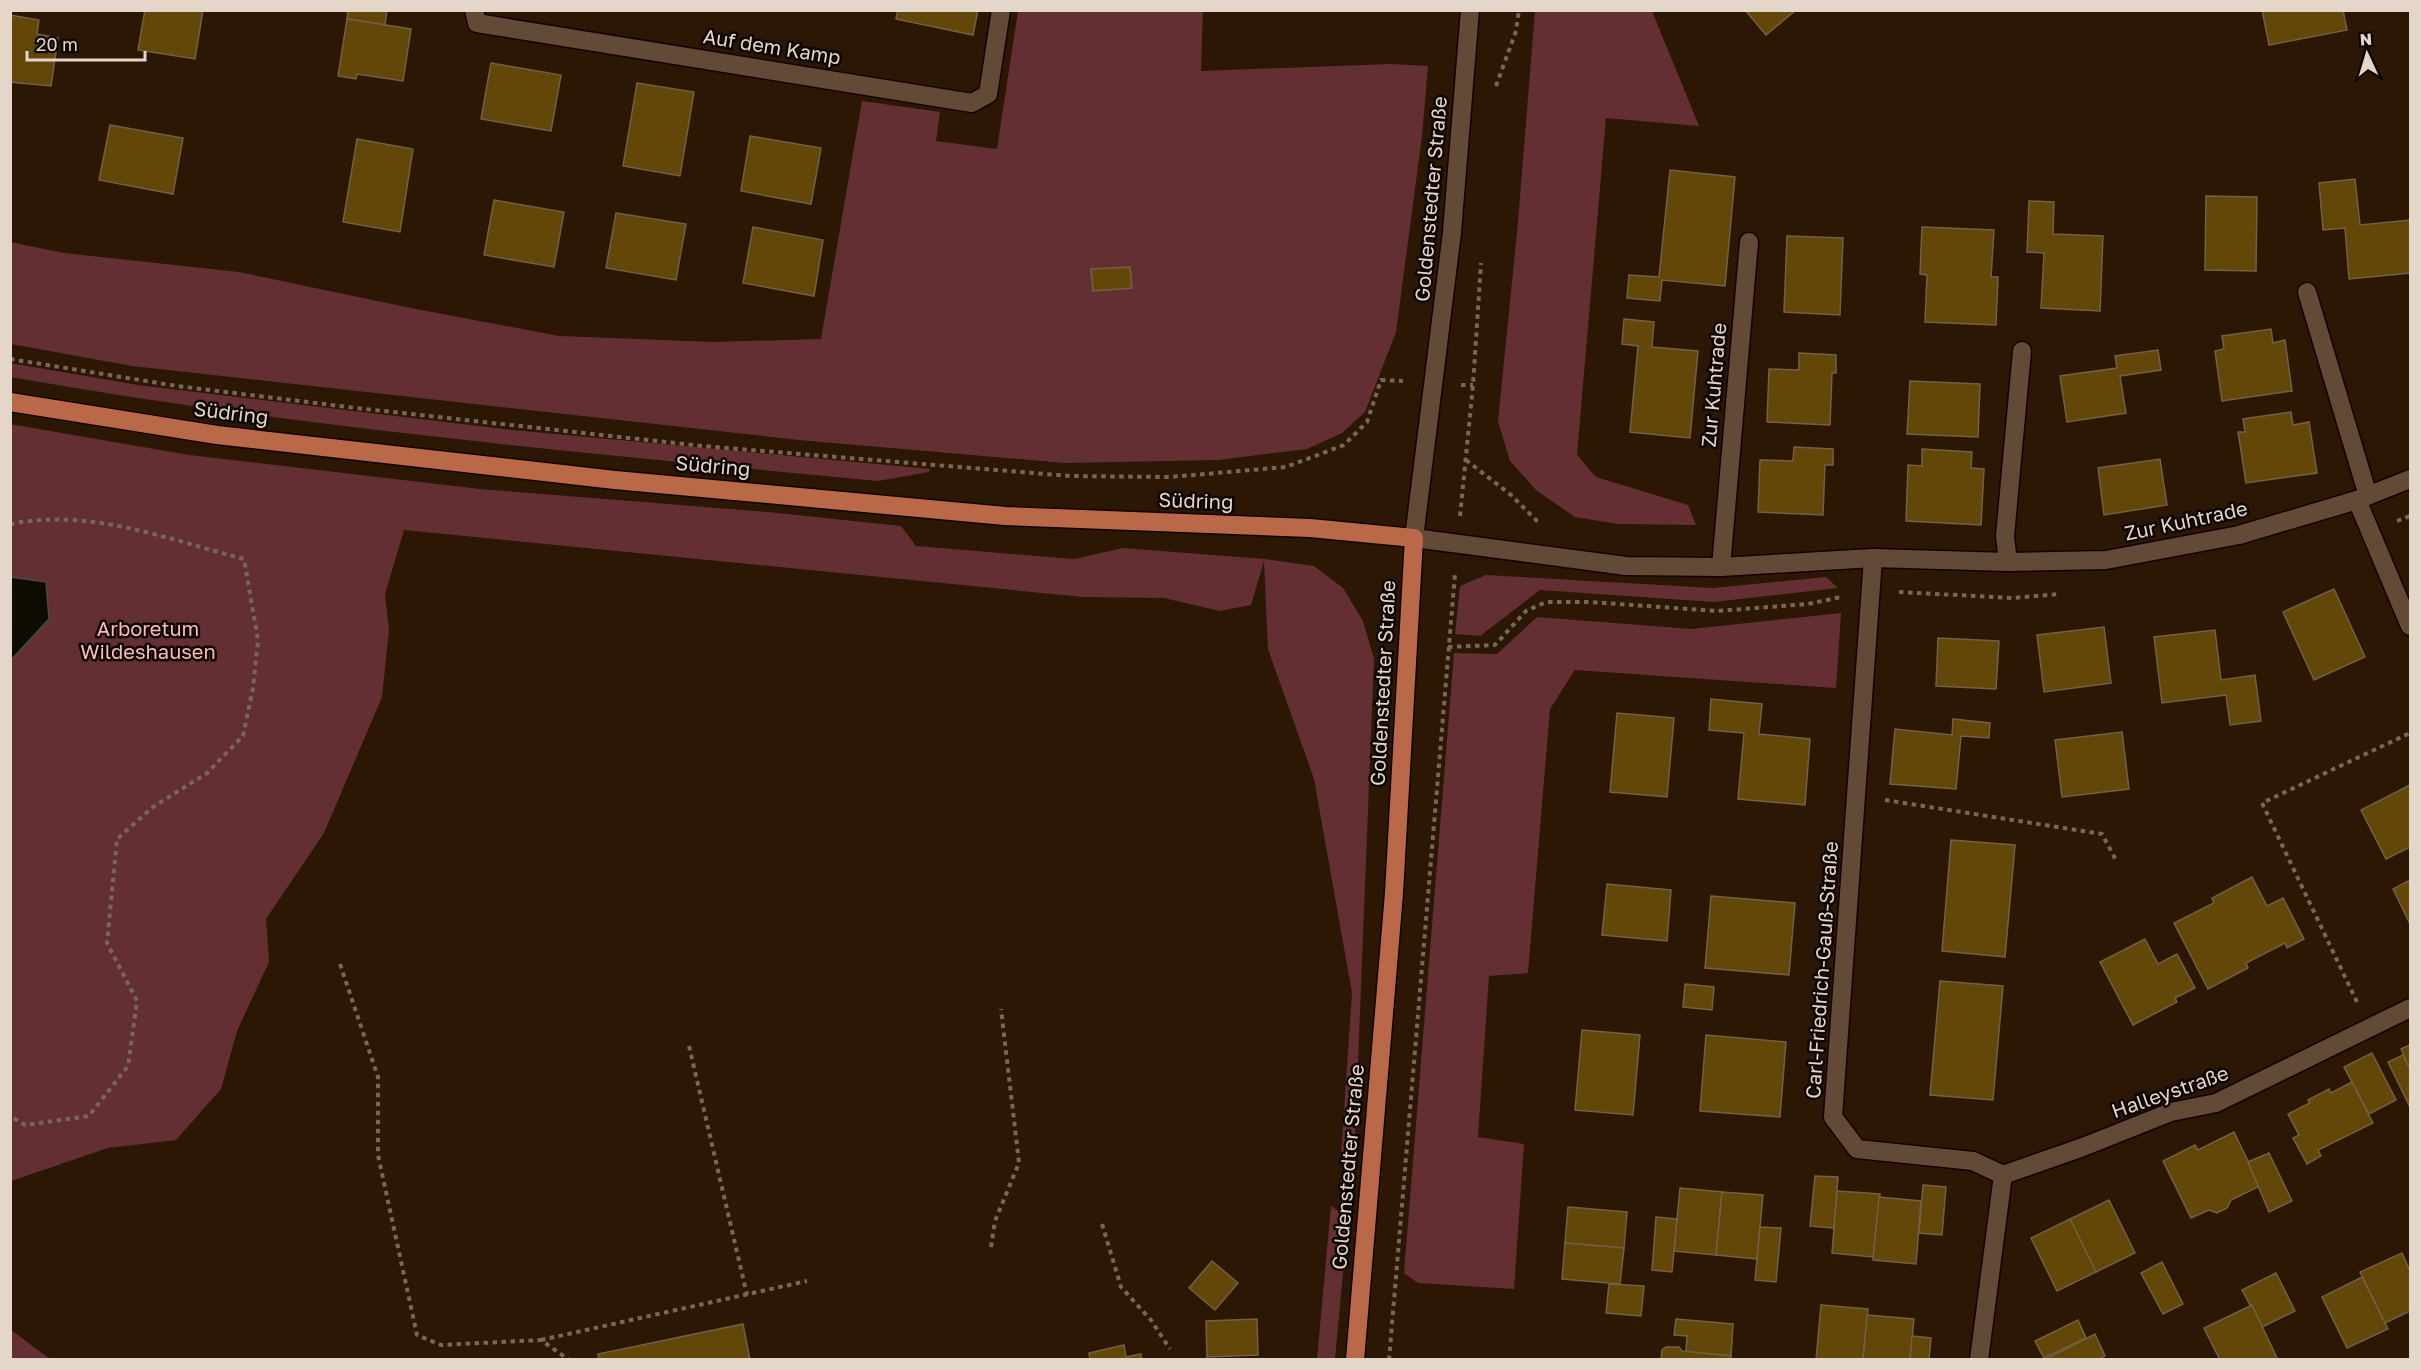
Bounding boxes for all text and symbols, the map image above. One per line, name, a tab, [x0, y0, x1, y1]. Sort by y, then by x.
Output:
street label: Auf dem Kamp	[702, 23, 843, 69]
scale bar	[27, 24, 146, 62]
north arrow	[2337, 24, 2397, 84]
text: N	[2359, 29, 2373, 49]
text: 20 m	[36, 33, 78, 55]
street label: Goldenstedter Straße	[1409, 95, 1451, 303]
street label: Zur Kuhtrade	[1696, 322, 1730, 448]
street label: Südring	[192, 396, 270, 428]
street label: Südring	[675, 450, 751, 480]
street label: Südring	[1158, 487, 1234, 513]
street label: Zur Kuhtrade	[2122, 495, 2249, 545]
street label: Goldenstedter Straße	[1365, 580, 1399, 786]
park label: Arboretum Wildeshausen	[80, 616, 216, 663]
street label: Carl-Friedrich-Gauß-Straße	[1800, 840, 1842, 1099]
street label: Halleystraße	[2108, 1060, 2231, 1122]
street label: Goldenstedter Straße	[1326, 1063, 1368, 1271]

